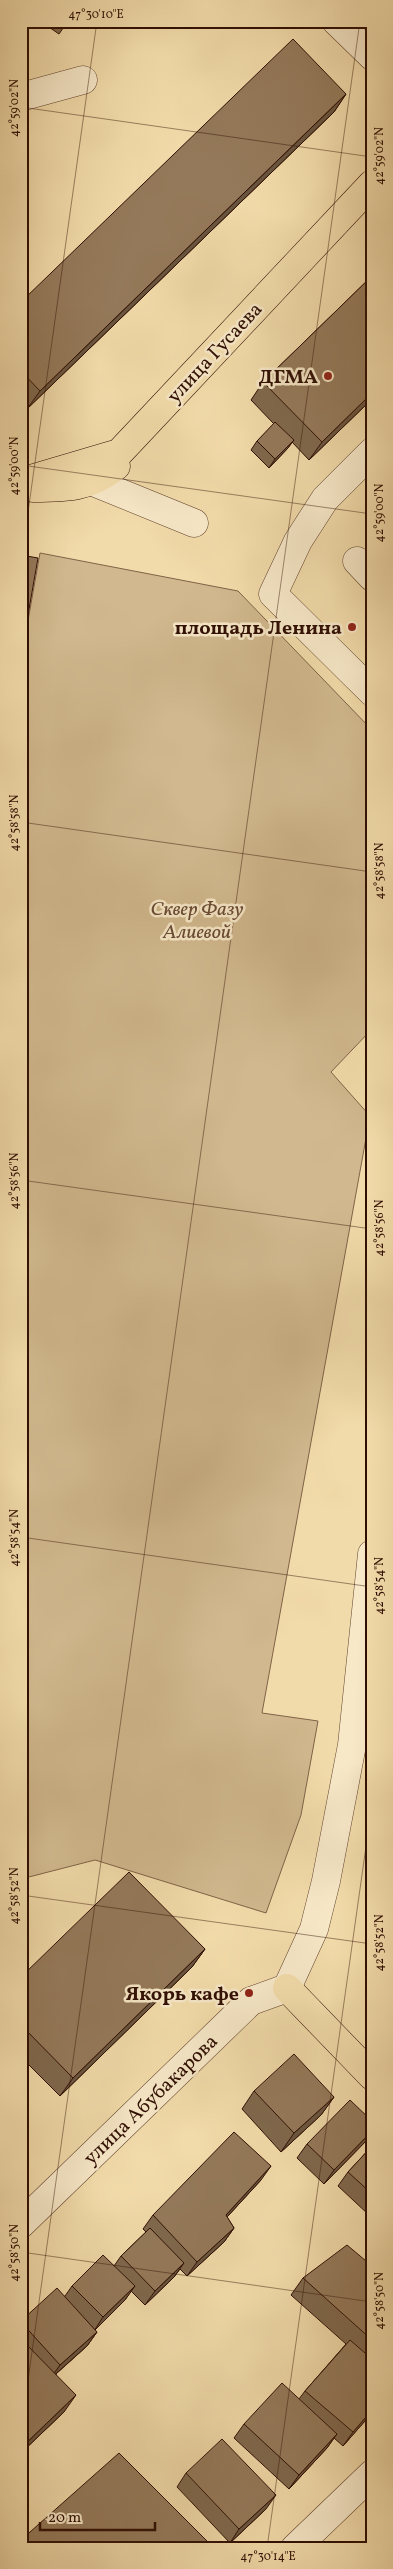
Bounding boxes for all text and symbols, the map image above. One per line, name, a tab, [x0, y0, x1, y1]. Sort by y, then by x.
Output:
text: 47°30'10"E	[68, 7, 124, 23]
text: 42°59'02"N	[7, 79, 23, 137]
text: 42°59'02"N	[372, 127, 388, 185]
street label: улица Гусаева	[161, 297, 270, 410]
place label: ДГМА	[258, 364, 318, 392]
marker: ДГМА	[322, 370, 334, 382]
text: 42°59'00"N	[7, 436, 23, 495]
text: 42°59'00"N	[372, 483, 388, 542]
place label: площадь Ленина	[175, 615, 342, 643]
marker: площадь Ленина	[346, 621, 358, 633]
text: 42°58'58"N	[7, 794, 23, 852]
text: 42°58'58"N	[372, 842, 388, 900]
park label: Сквер Фазу Алиевой	[151, 896, 243, 947]
text: 42°58'56"N	[7, 1152, 23, 1209]
text: 42°58'56"N	[372, 1199, 388, 1256]
text: 42°58'54"N	[7, 1509, 23, 1567]
text: 42°58'54"N	[372, 1557, 388, 1615]
text: 42°58'52"N	[7, 1867, 23, 1925]
text: 42°58'52"N	[372, 1914, 388, 1972]
place label: Якорь кафе	[126, 1981, 239, 2009]
marker: Якорь кафе	[243, 1987, 255, 1999]
street label: улица Абубакарова	[78, 2029, 225, 2172]
text: 42°58'50"N	[7, 2224, 23, 2282]
text: 42°58'50"N	[372, 2272, 388, 2330]
scale bar	[40, 2499, 155, 2531]
text: 20 m	[48, 2508, 81, 2529]
text: 47°30'14"E	[240, 2549, 296, 2565]

